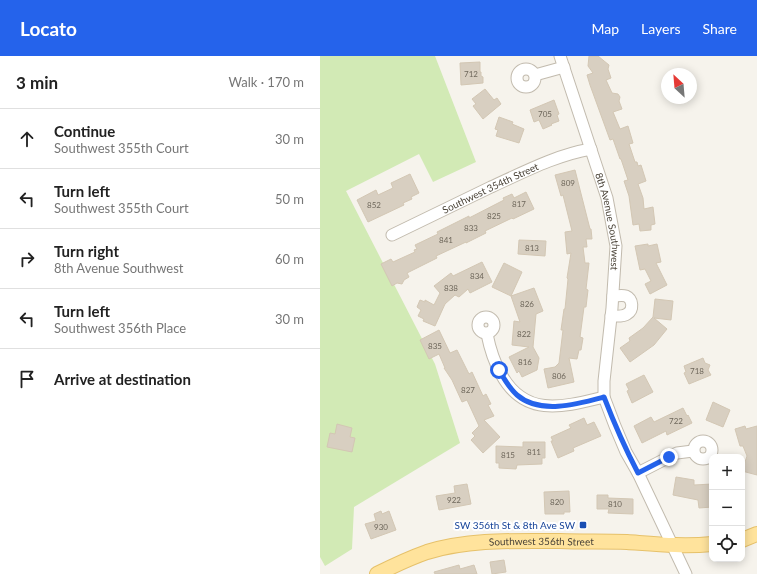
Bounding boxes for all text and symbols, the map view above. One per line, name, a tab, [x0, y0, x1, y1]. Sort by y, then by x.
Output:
text: Locato	[20, 17, 77, 40]
text: Map	[591, 20, 619, 37]
text: Layers	[641, 20, 681, 37]
text: Share	[703, 20, 737, 37]
north arrow	[661, 68, 697, 104]
house number: 712	[464, 69, 478, 79]
text: 3 min	[16, 72, 58, 93]
text: Walk · 170 m	[228, 74, 304, 90]
house number: 705	[538, 109, 552, 119]
text: Continue	[54, 122, 115, 140]
icon: ahead	[16, 128, 38, 150]
text: 30 m	[275, 131, 304, 147]
text: Southwest 355th Court	[54, 140, 189, 156]
street label: Southwest 354th Street	[440, 160, 541, 216]
street label: 8th Avenue Southwest	[593, 171, 622, 271]
house number: 809	[561, 178, 575, 188]
text: Turn left	[54, 182, 110, 200]
icon: left	[16, 188, 38, 210]
text: 50 m	[275, 191, 304, 207]
house number: 817	[512, 199, 526, 209]
text: Southwest 355th Court	[54, 200, 189, 216]
house number: 852	[367, 200, 381, 210]
house number: 825	[487, 211, 501, 221]
house number: 833	[464, 223, 478, 233]
house number: 841	[439, 235, 453, 245]
text: Turn right	[54, 242, 119, 260]
house number: 813	[525, 243, 539, 253]
icon: right	[16, 248, 38, 270]
text: 60 m	[275, 251, 304, 267]
text: 8th Avenue Southwest	[54, 260, 184, 276]
house number: 834	[470, 271, 484, 281]
house number: 838	[444, 283, 458, 293]
house number: 826	[520, 299, 534, 309]
text: Turn left	[54, 302, 110, 320]
icon: left	[16, 308, 38, 330]
text: 30 m	[275, 311, 304, 327]
text: Southwest 356th Place	[54, 320, 186, 336]
house number: 822	[517, 329, 531, 339]
house number: 835	[428, 341, 442, 351]
house number: 816	[518, 357, 532, 367]
route start	[490, 361, 508, 379]
house number: 718	[690, 366, 704, 376]
icon: arrive	[16, 368, 38, 390]
text: Arrive at destination	[54, 370, 191, 388]
house number: 806	[552, 371, 566, 381]
house number: 827	[461, 385, 475, 395]
house number: 722	[669, 416, 683, 426]
house number: 811	[527, 447, 541, 457]
route end	[660, 448, 678, 466]
house number: 815	[501, 450, 515, 460]
map controls	[709, 454, 745, 562]
button: +	[709, 454, 745, 490]
button: −	[709, 490, 745, 526]
house number: 922	[447, 495, 461, 505]
house number: 820	[550, 497, 564, 507]
house number: 810	[608, 499, 622, 509]
place label: SW 356th St & 8th Ave SW	[455, 519, 576, 531]
marker: SW 356th St & 8th Ave SW	[578, 520, 588, 530]
house number: 930	[374, 522, 388, 532]
button: locate	[709, 526, 745, 562]
street label: Southwest 356th Street	[489, 535, 594, 548]

